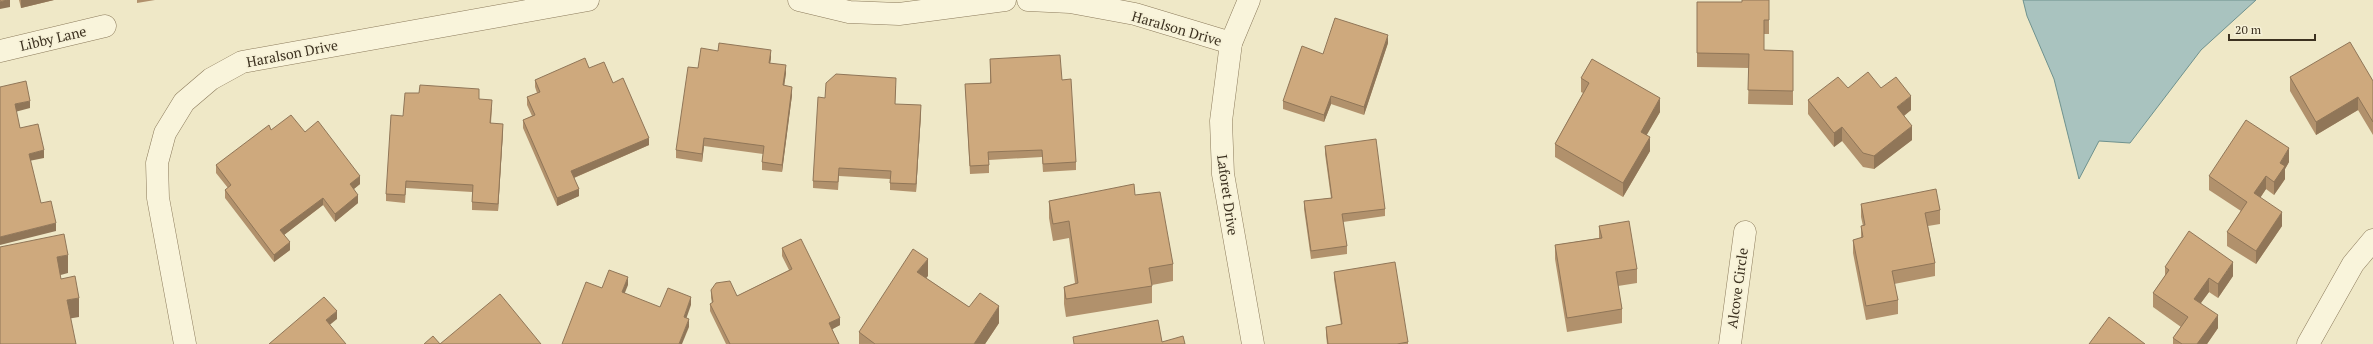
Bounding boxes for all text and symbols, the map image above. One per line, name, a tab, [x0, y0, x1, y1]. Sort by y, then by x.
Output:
street label: Haralson Drive	[1130, 6, 1224, 50]
scale bar	[2229, 16, 2315, 42]
street label: Libby Lane	[18, 21, 88, 55]
text: 20 m	[2235, 22, 2262, 37]
street label: Haralson Drive	[245, 35, 339, 71]
street label: Laforet Drive	[1213, 153, 1243, 237]
street label: Alcove Circle	[1722, 246, 1752, 330]

